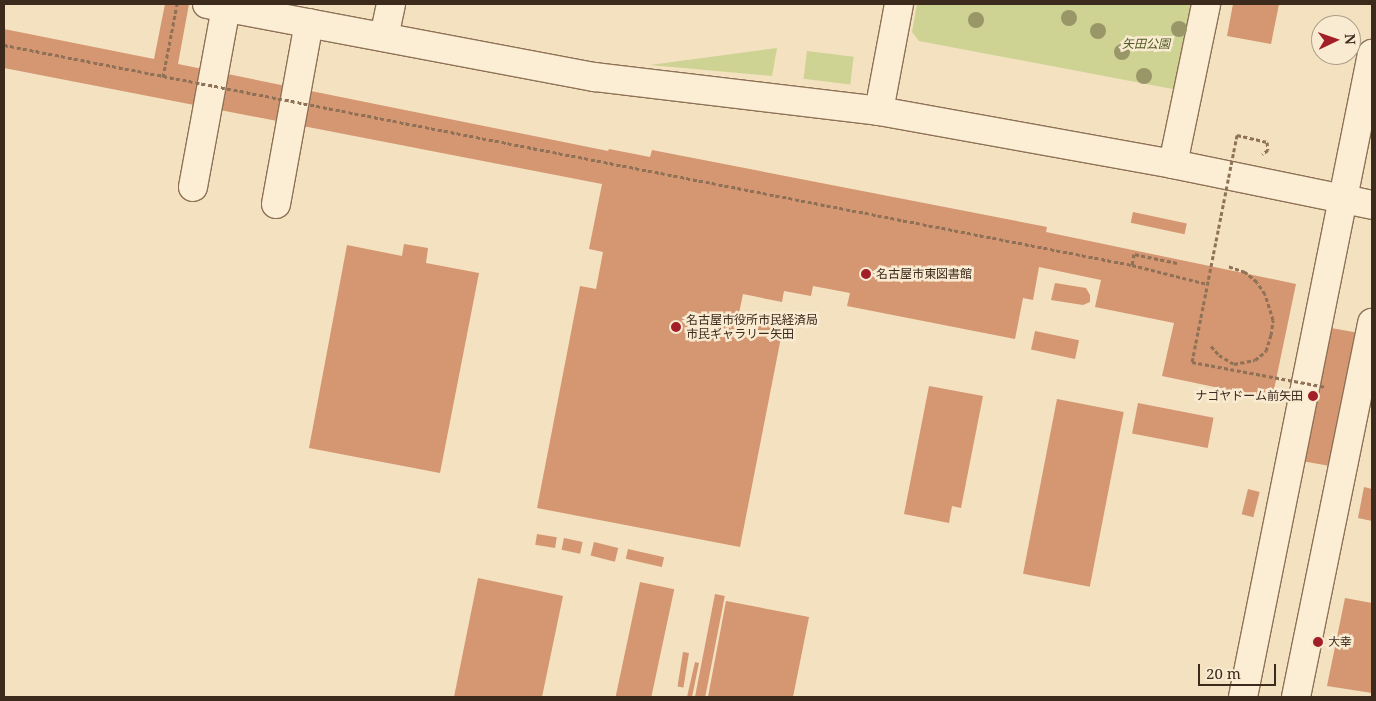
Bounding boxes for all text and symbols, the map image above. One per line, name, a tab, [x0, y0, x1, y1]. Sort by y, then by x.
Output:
north arrow	[1311, 15, 1361, 65]
text: N	[1341, 33, 1360, 45]
park label: 矢田公園	[1122, 37, 1170, 51]
place label: 名古屋市東図書館	[876, 267, 972, 281]
marker: 名古屋市東図書館	[860, 268, 872, 280]
place label: 名古屋市役所市民経済局 市民ギャラリー矢田	[686, 313, 818, 341]
marker: 名古屋市役所市民経済局 市民ギャラリー矢田	[670, 321, 682, 333]
place label: ナゴヤドーム前矢田	[1195, 389, 1303, 403]
marker: ナゴヤドーム前矢田	[1307, 390, 1319, 402]
place label: 大幸	[1328, 635, 1352, 649]
marker: 大幸	[1312, 636, 1324, 648]
scale bar	[1201, 654, 1278, 686]
text: 20 m	[1206, 663, 1241, 683]

